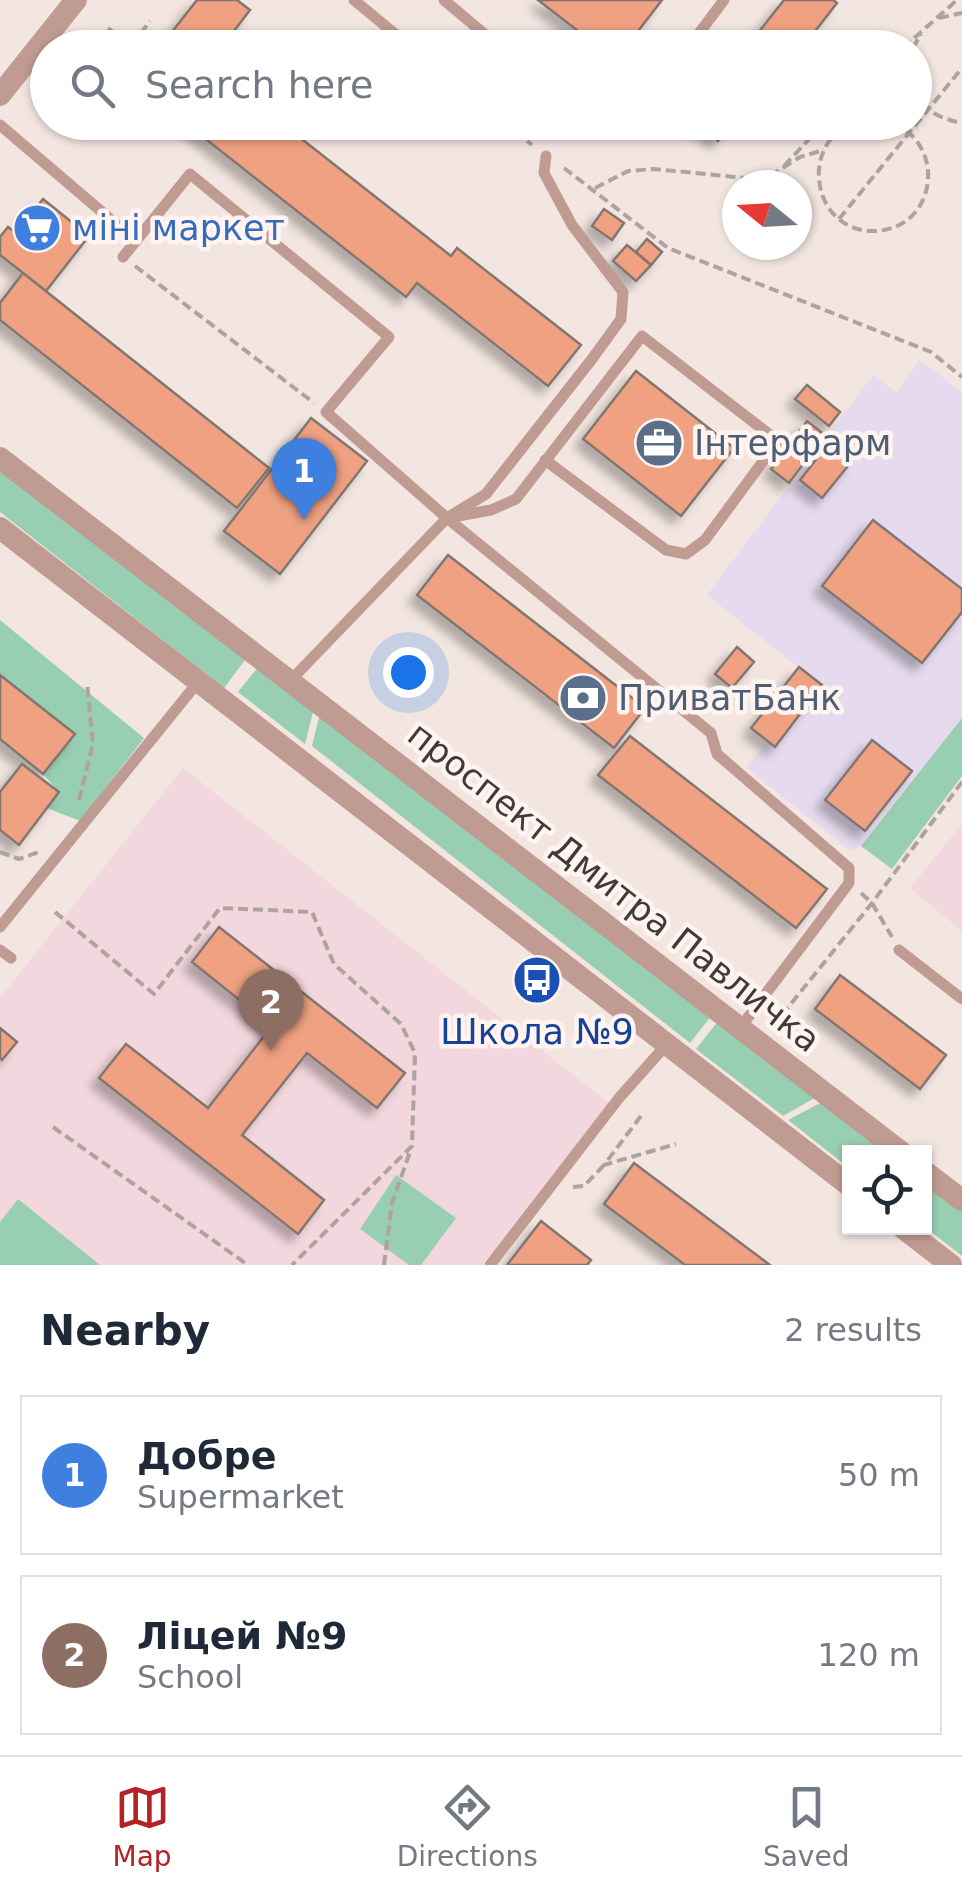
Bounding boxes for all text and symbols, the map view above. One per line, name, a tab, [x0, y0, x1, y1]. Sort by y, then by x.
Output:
search box	[30, 30, 932, 140]
icon: search	[65, 58, 120, 113]
text: Search here	[145, 63, 373, 107]
north arrow	[722, 170, 812, 260]
supermarket icon: міні маркет	[11, 202, 63, 254]
place label: міні маркет	[72, 208, 285, 248]
office icon: Інтерфарм	[633, 417, 685, 469]
place label: Інтерфарм	[694, 423, 891, 463]
pin: 1	[272, 438, 336, 520]
your location	[383, 647, 434, 698]
bank icon: ПриватБанк	[557, 672, 609, 724]
place label: ПриватБанк	[618, 678, 841, 718]
street label: проспект Дмитра Павличка	[400, 714, 828, 1060]
bus stop icon: Школа №9	[511, 954, 563, 1006]
pin: 2	[238, 968, 304, 1051]
place label: Школа №9	[440, 1012, 634, 1052]
map controls	[842, 1145, 932, 1235]
button: locate	[842, 1145, 932, 1235]
text: Nearby	[40, 1306, 210, 1355]
text: 2 results	[784, 1311, 922, 1349]
text: Добре	[137, 1434, 276, 1478]
text: 1	[63, 1456, 86, 1494]
text: 50 m	[838, 1456, 920, 1494]
text: Supermarket	[137, 1478, 344, 1516]
text: Ліцей №9	[137, 1614, 348, 1658]
text: 2	[63, 1636, 86, 1674]
text: 120 m	[818, 1636, 920, 1674]
text: School	[137, 1658, 243, 1696]
tab: Map	[113, 1780, 172, 1873]
tab: Directions	[397, 1780, 538, 1873]
tab: Saved	[763, 1780, 849, 1873]

